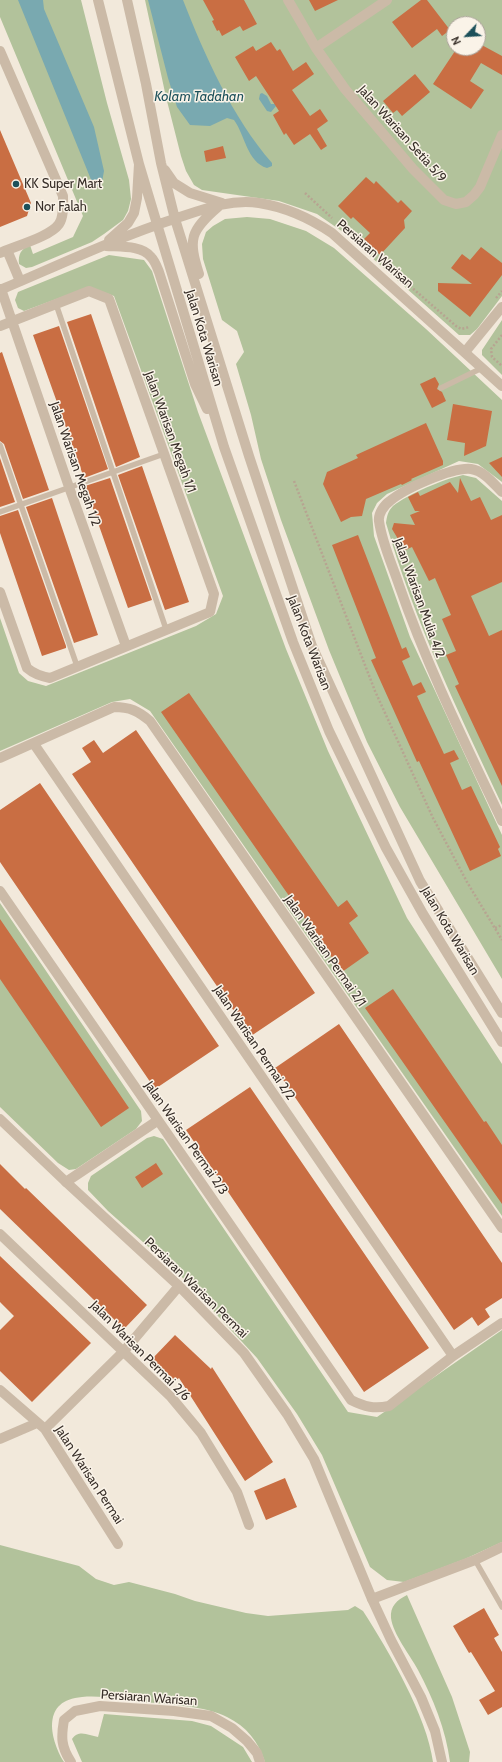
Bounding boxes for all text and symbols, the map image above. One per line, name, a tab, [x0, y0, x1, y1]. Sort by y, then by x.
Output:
north arrow	[446, 16, 486, 56]
text: N	[448, 34, 464, 47]
street label: Jalan Warisan Setia 5/9	[354, 82, 450, 186]
water label: Kolam Tadahan	[154, 89, 244, 105]
place label: KK Super Mart	[24, 176, 102, 192]
marker: KK Super Mart	[11, 179, 21, 189]
place label: Nor Falah	[35, 199, 87, 215]
marker: Nor Falah	[22, 202, 32, 212]
street label: Persiaran Warisan	[333, 216, 417, 292]
street label: Jalan Kota Warisan	[182, 288, 226, 388]
street label: Jalan Warisan Megah 1/1	[141, 369, 199, 495]
street label: Jalan Warisan Megah 1/2	[46, 400, 104, 528]
street label: Jalan Warisan Mulia 4/2	[390, 536, 448, 660]
street label: Jalan Kota Warisan	[284, 593, 334, 693]
street label: Jalan Kota Warisan	[418, 884, 482, 978]
street label: Jalan Warisan Permai 2/1	[281, 892, 369, 1010]
street label: Jalan Warisan Permai 2/2	[210, 983, 298, 1103]
street label: Jalan Warisan Permai 2/3	[141, 1078, 231, 1198]
street label: Persiaran Warisan Permai	[141, 1234, 251, 1342]
street label: Jalan Warisan Permai 2/6	[87, 1298, 193, 1404]
street label: Jalan Warisan Permai	[51, 1423, 127, 1527]
street label: Persiaran Warisan	[100, 1687, 198, 1709]

